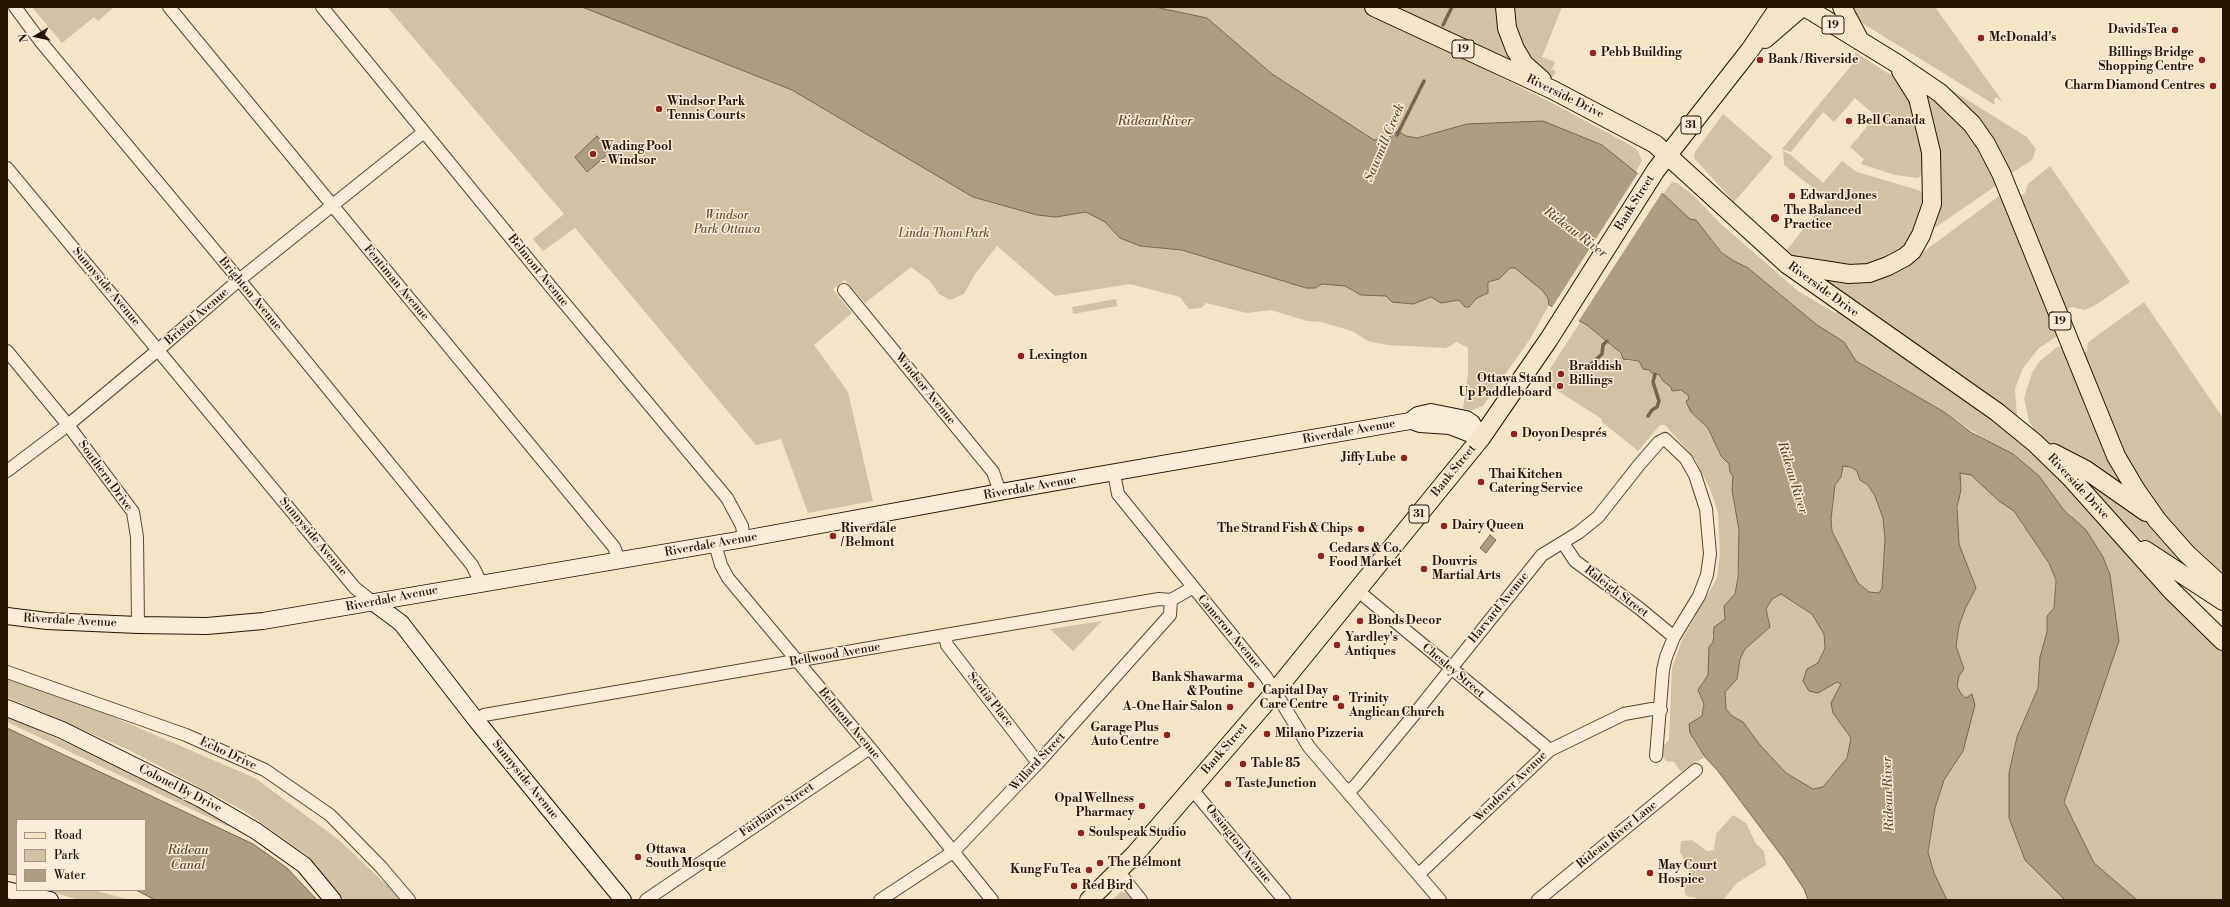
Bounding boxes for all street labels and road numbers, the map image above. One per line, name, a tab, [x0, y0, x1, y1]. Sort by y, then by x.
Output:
road number: 19	[1822, 16, 1844, 34]
road number: 19	[1452, 40, 1474, 58]
street label: Riverside Drive	[1524, 72, 1606, 122]
road number: 31	[1681, 116, 1701, 134]
street label: Bank Street	[1612, 172, 1658, 234]
street label: Belmont Avenue	[504, 232, 572, 310]
street label: Fentiman Avenue	[360, 242, 432, 324]
street label: Sunnyside Avenue	[69, 245, 143, 329]
street label: Brighton Avenue	[215, 254, 285, 334]
street label: Riverside Drive	[1785, 259, 1861, 321]
street label: Bristol Avenue	[162, 285, 232, 349]
road number: 19	[2049, 312, 2071, 330]
street label: Windsor Avenue	[892, 350, 958, 428]
street label: Riverdale Avenue	[1302, 417, 1396, 447]
street label: Southern Drive	[75, 438, 135, 514]
street label: Bank Street	[1429, 442, 1479, 500]
street label: Riverside Drive	[2044, 451, 2112, 523]
street label: Riverdale Avenue	[983, 473, 1077, 503]
street label: Sunnyside Avenue	[276, 495, 350, 579]
road number: 31	[1409, 505, 1429, 523]
street label: Riverdale Avenue	[664, 530, 758, 560]
street label: Raleigh Street	[1581, 563, 1651, 621]
street label: Harvard Avenue	[1466, 570, 1532, 646]
street label: Riverdale Avenue	[345, 583, 439, 615]
street label: Cameron Avenue	[1194, 592, 1264, 672]
street label: Riverdale Avenue	[23, 611, 117, 631]
street label: Bellwood Avenue	[788, 640, 882, 670]
street label: Chesley Street	[1419, 641, 1487, 701]
street label: Scotia Place	[964, 669, 1016, 731]
street label: Belmont Avenue	[815, 685, 883, 763]
street label: Bank Street	[1199, 721, 1251, 777]
street label: Willard Street	[1007, 730, 1069, 794]
street label: Echo Drive	[197, 735, 259, 773]
street label: Sunnyside Avenue	[489, 737, 561, 823]
street label: Wendover Avenue	[1472, 749, 1550, 825]
street label: Colonel By Drive	[136, 762, 224, 816]
street label: Fairbairn Street	[737, 780, 817, 840]
street label: Rideau River Lane	[1574, 798, 1660, 872]
street label: Ossington Avenue	[1202, 802, 1274, 886]

